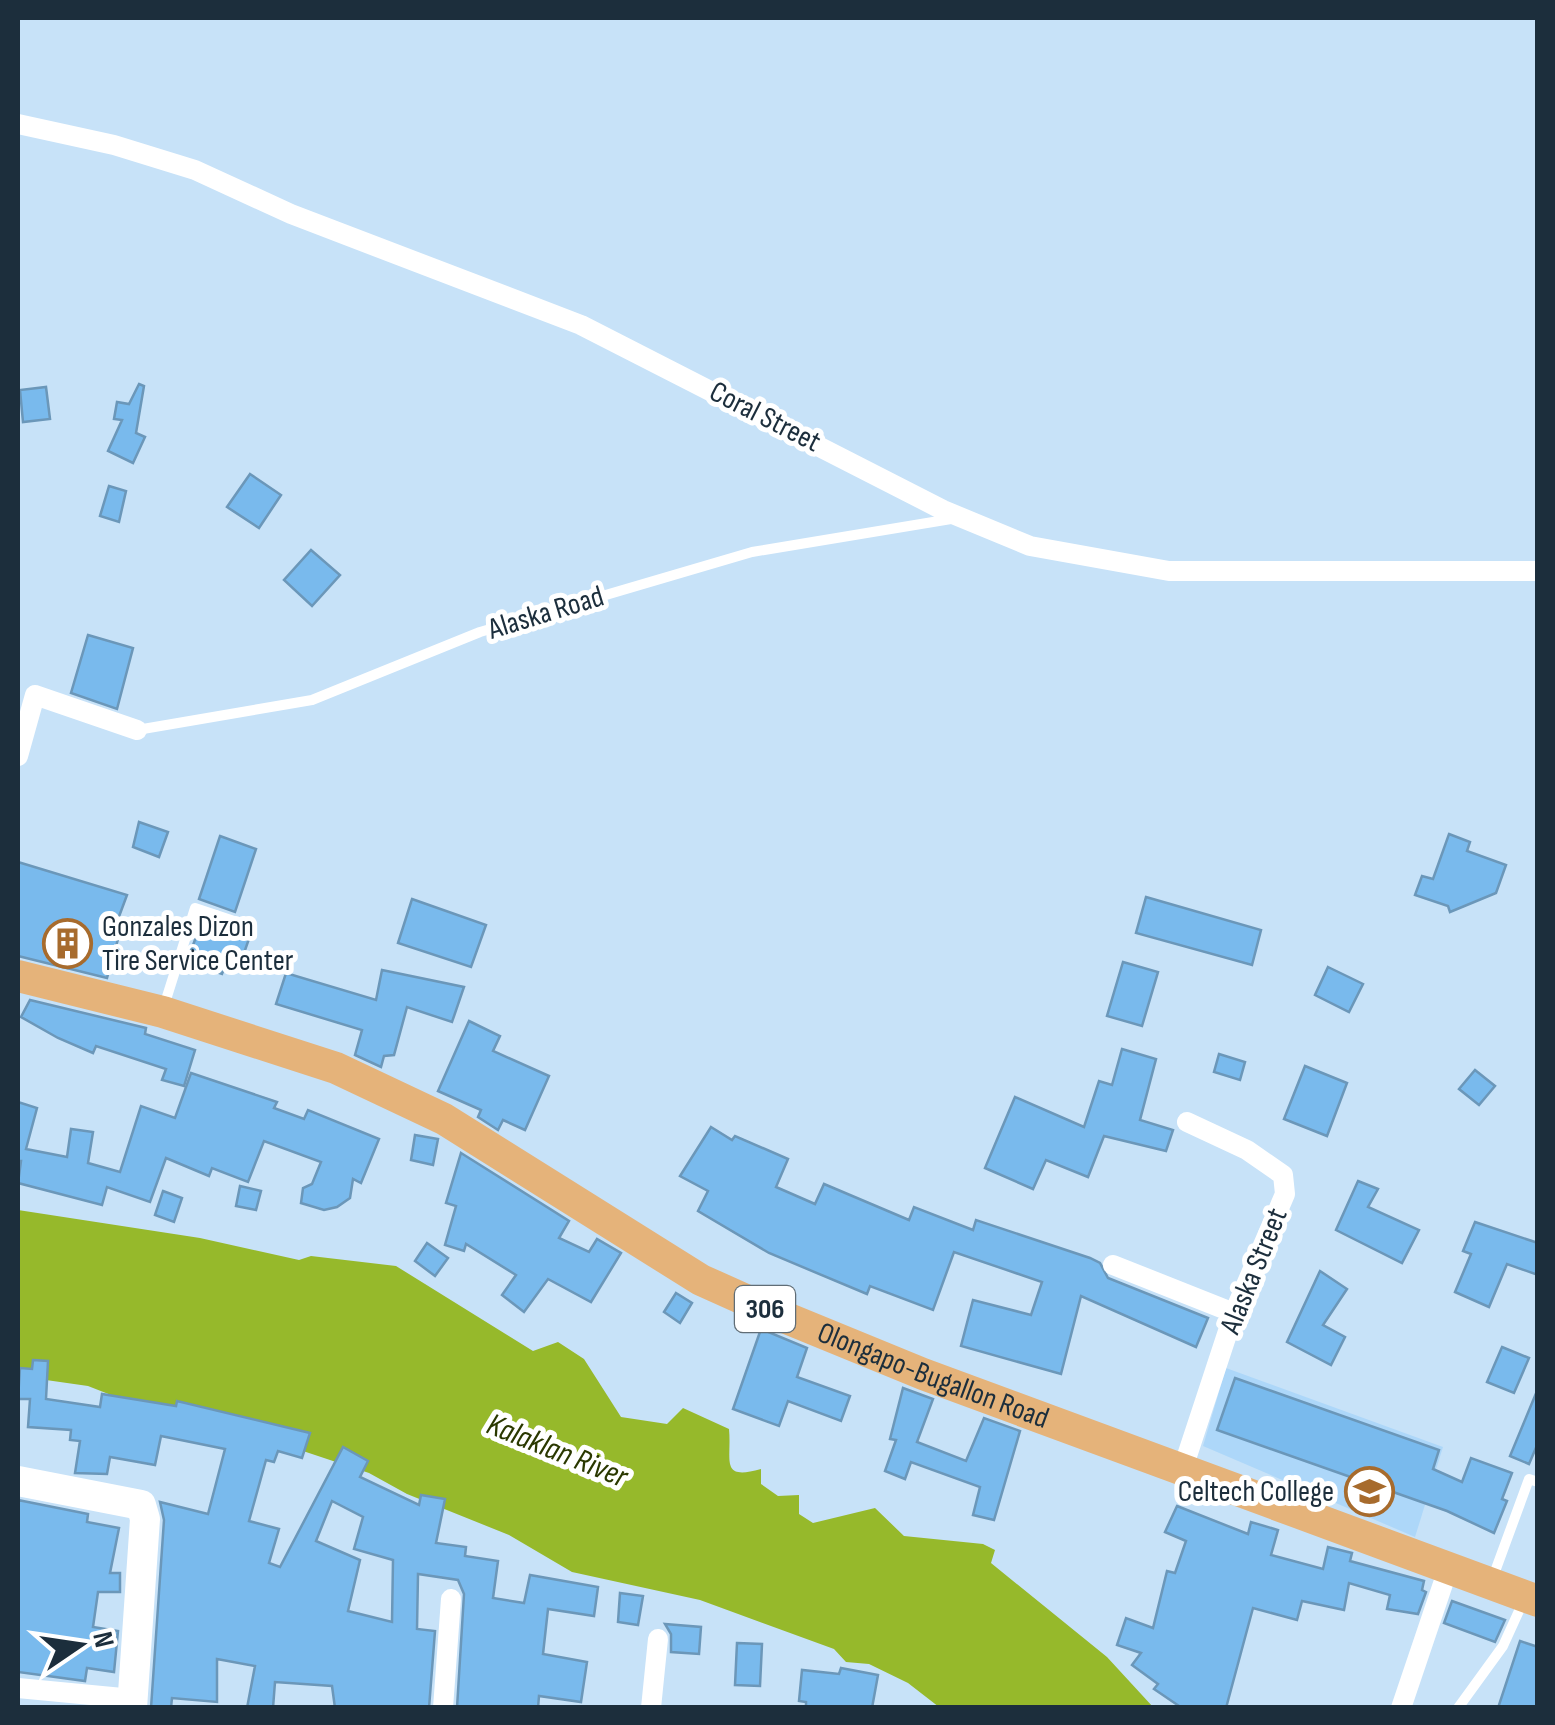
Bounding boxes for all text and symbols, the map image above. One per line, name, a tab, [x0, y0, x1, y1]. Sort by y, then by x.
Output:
street label: Coral Street	[703, 374, 827, 460]
street label: Alaska Road	[483, 578, 608, 648]
place label: Gonzales Dizon Tire Service Center	[102, 909, 294, 979]
building icon: Gonzales Dizon Tire Service Center	[41, 918, 93, 970]
street label: Alaska Street	[1212, 1203, 1295, 1340]
road number: 306	[735, 1286, 795, 1332]
street label: Olongapo-Bugallon Road	[812, 1315, 1054, 1437]
water label: Kalaklan River	[481, 1405, 634, 1497]
school or university icon: Celtech College	[1343, 1466, 1395, 1518]
place label: Celtech College	[1178, 1474, 1334, 1510]
north arrow	[30, 1595, 130, 1695]
text: N	[85, 1629, 121, 1651]

